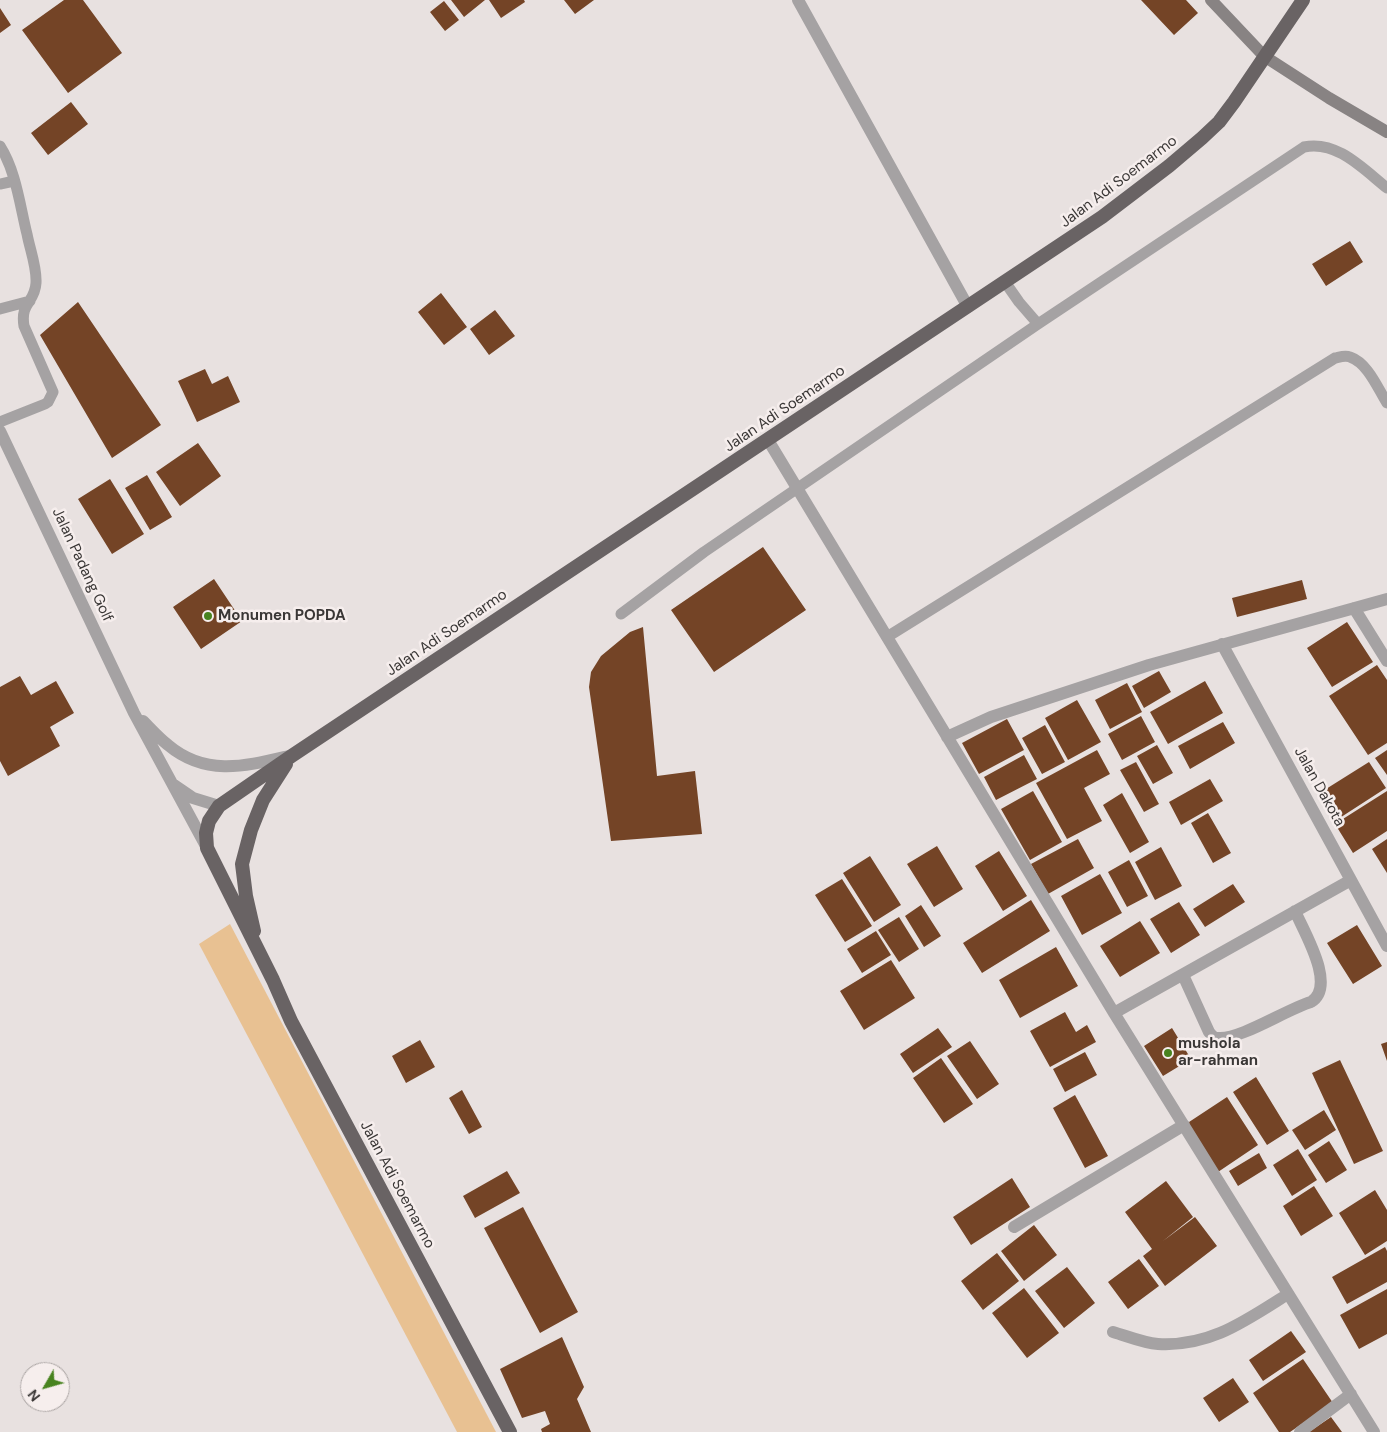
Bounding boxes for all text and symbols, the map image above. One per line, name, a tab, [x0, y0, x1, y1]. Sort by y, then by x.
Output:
street label: Jalan Adi Soemarmo	[1057, 132, 1181, 232]
street label: Jalan Adi Soemarmo	[721, 362, 849, 456]
street label: Jalan Padang Golf	[48, 505, 116, 625]
street label: Jalan Adi Soemarmo	[383, 586, 511, 680]
place label: Monumen POPDA	[218, 607, 346, 625]
marker: Monumen POPDA	[202, 610, 214, 622]
street label: Jalan Dakota	[1290, 744, 1348, 830]
place label: mushola ar-rahman	[1178, 1035, 1258, 1070]
marker: mushola ar-rahman	[1162, 1047, 1174, 1059]
street label: Jalan Adi Soemarmo	[356, 1118, 438, 1252]
north arrow	[20, 1362, 70, 1412]
text: N	[24, 1386, 44, 1405]

